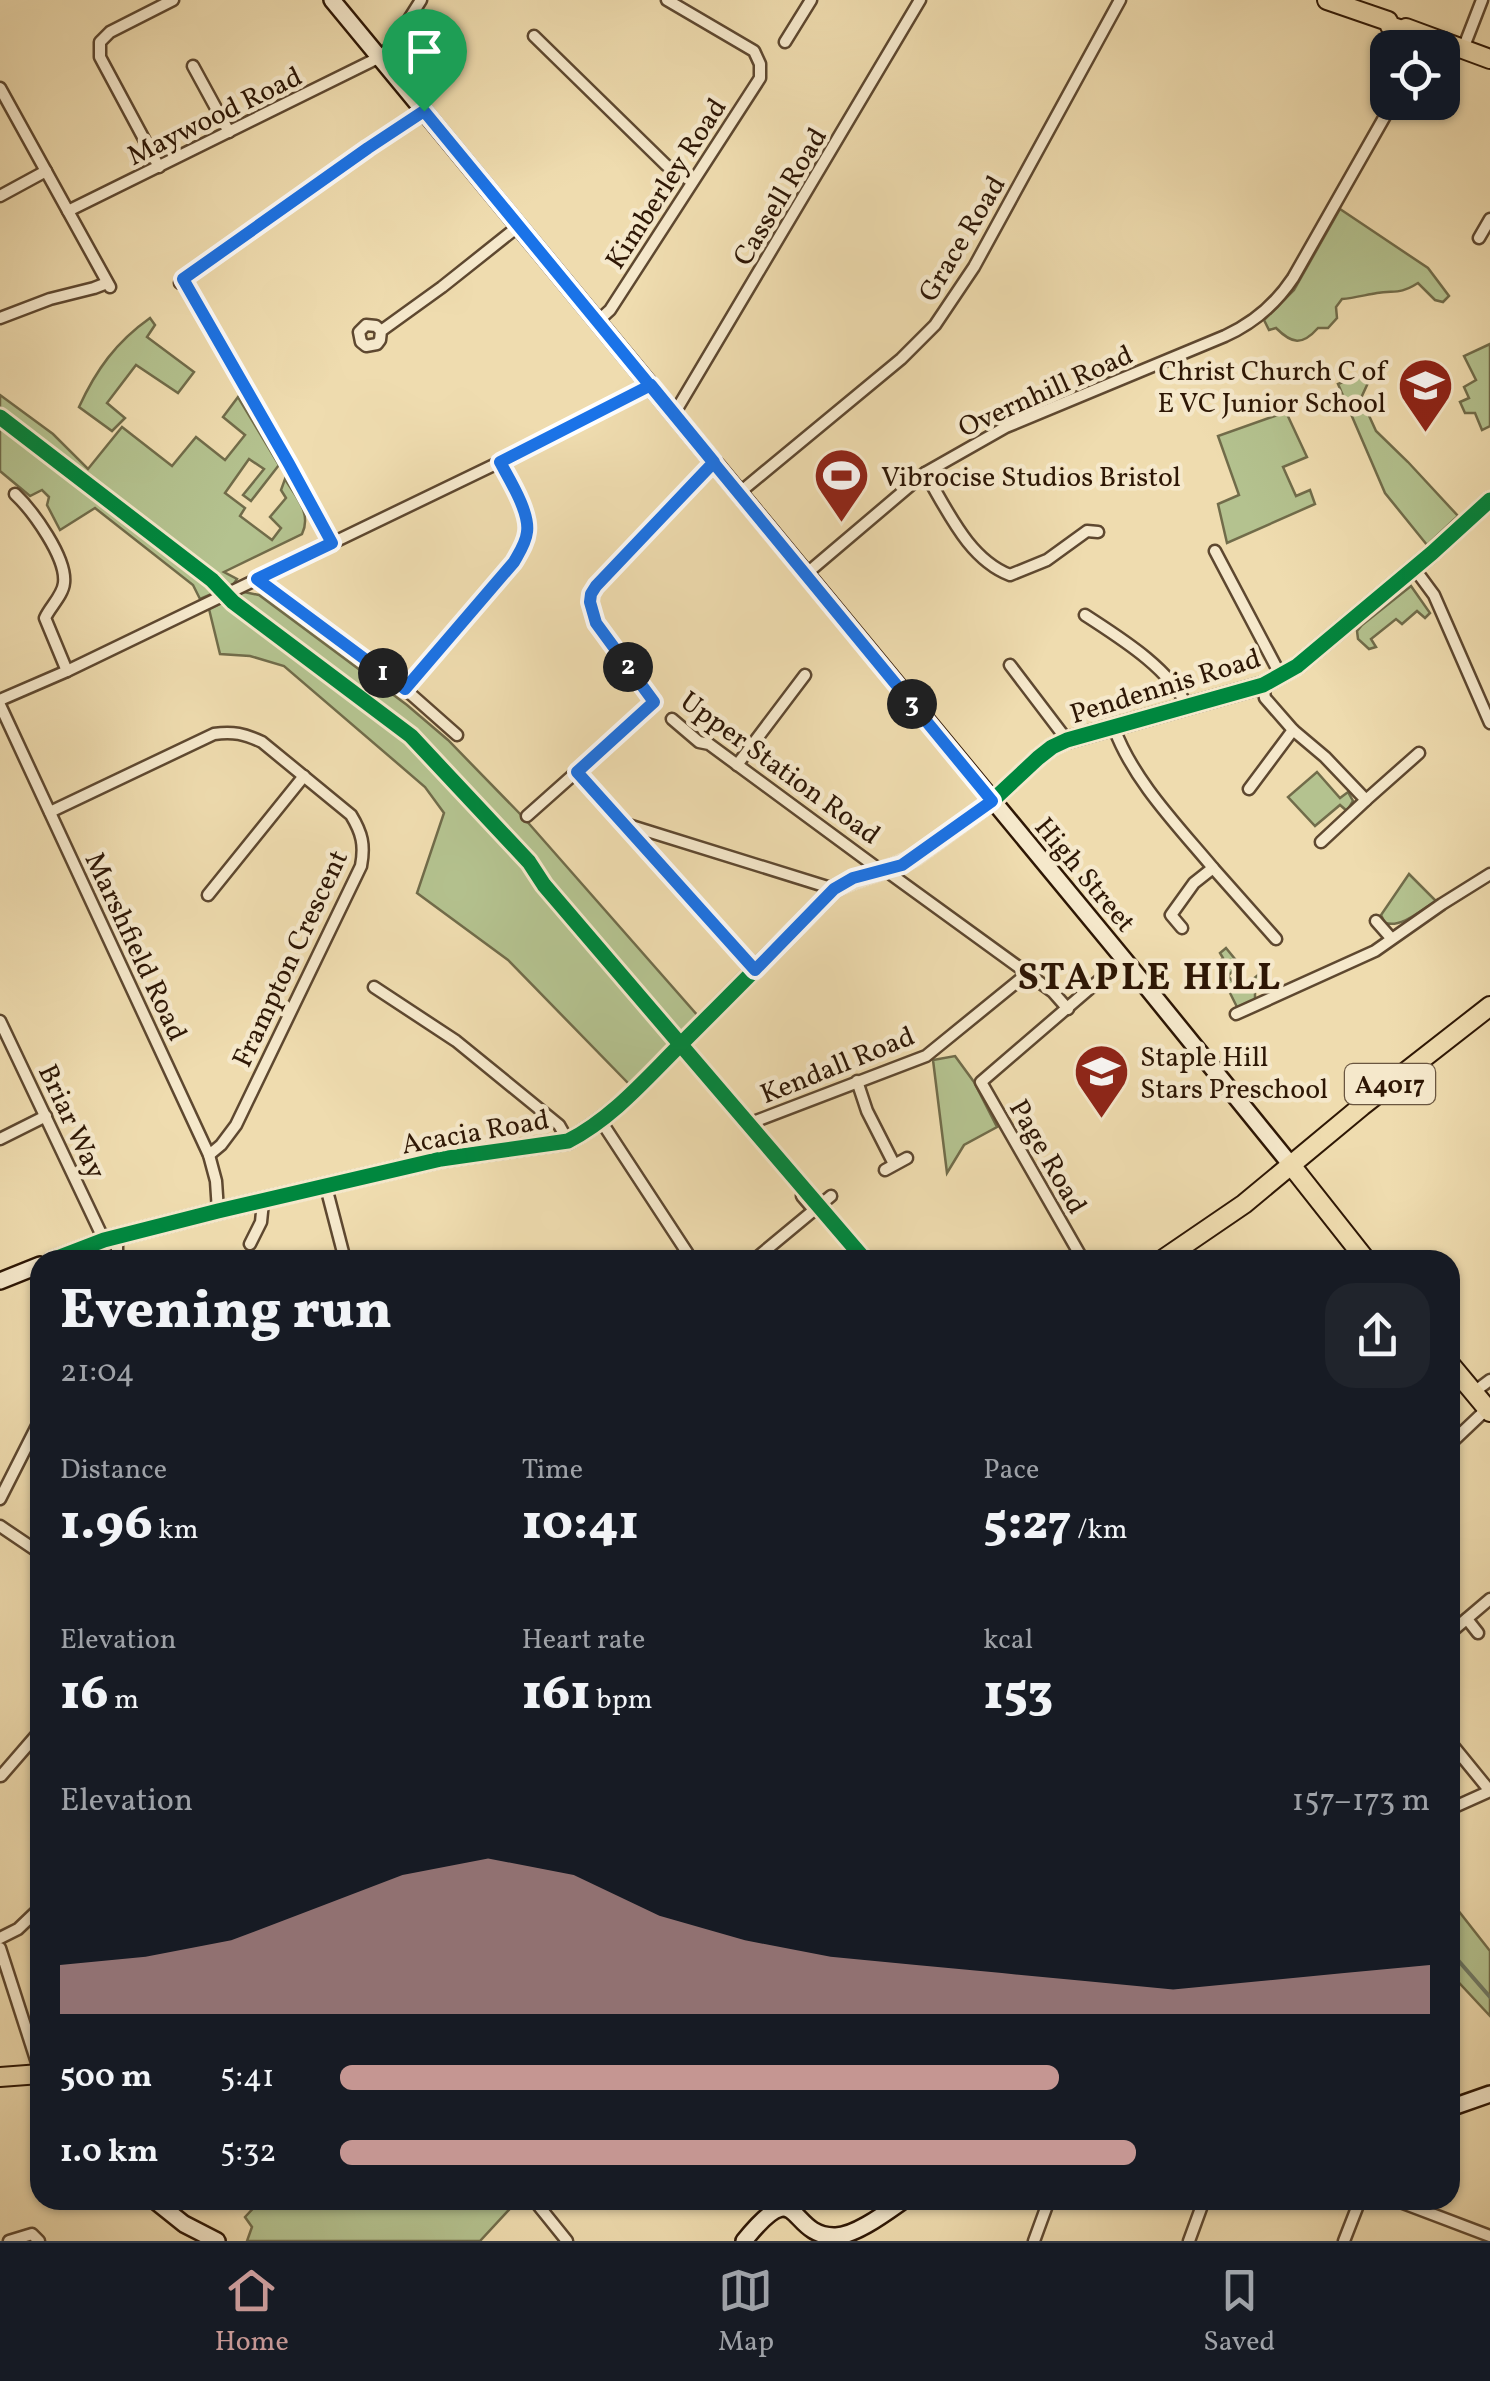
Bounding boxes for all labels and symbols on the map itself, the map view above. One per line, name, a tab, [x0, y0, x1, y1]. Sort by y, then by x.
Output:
pin	[382, 9, 467, 112]
street label: Maywood Road	[121, 58, 309, 176]
street label: Kimberley Road	[597, 91, 737, 278]
street label: Cassell Road	[725, 121, 838, 274]
street label: Grace Road	[910, 169, 1016, 310]
street label: Overnhill Road	[952, 336, 1140, 448]
place label: Christ Church C of E VC Junior School	[1158, 353, 1388, 424]
school or university icon: Christ Church C of E VC Junior School	[1395, 356, 1455, 435]
sports icon: Vibrocise Studios Bristol	[812, 446, 872, 525]
place label: Vibrocise Studios Bristol	[881, 459, 1181, 498]
street label: Pendennis Road	[1066, 640, 1266, 735]
pin: 2	[603, 642, 653, 692]
pin: 1	[358, 648, 408, 698]
pin: 3	[887, 679, 937, 729]
street label: Upper Station Road	[671, 683, 888, 855]
street label: High Street	[1024, 810, 1144, 942]
street label: Frampton Crescent	[224, 844, 359, 1074]
street label: Marshfield Road	[74, 846, 196, 1048]
district label: STAPLE HILL	[1017, 953, 1283, 1006]
street label: Kendall Road	[755, 1018, 921, 1115]
place label: Staple Hill Stars Preschool	[1140, 1039, 1328, 1110]
school or university icon: Staple Hill Stars Preschool	[1071, 1042, 1131, 1121]
street label: Briar Way	[27, 1058, 114, 1186]
road number: A4017	[1345, 1064, 1435, 1104]
street label: Page Road	[998, 1093, 1095, 1222]
street label: Acacia Road	[399, 1101, 552, 1166]

